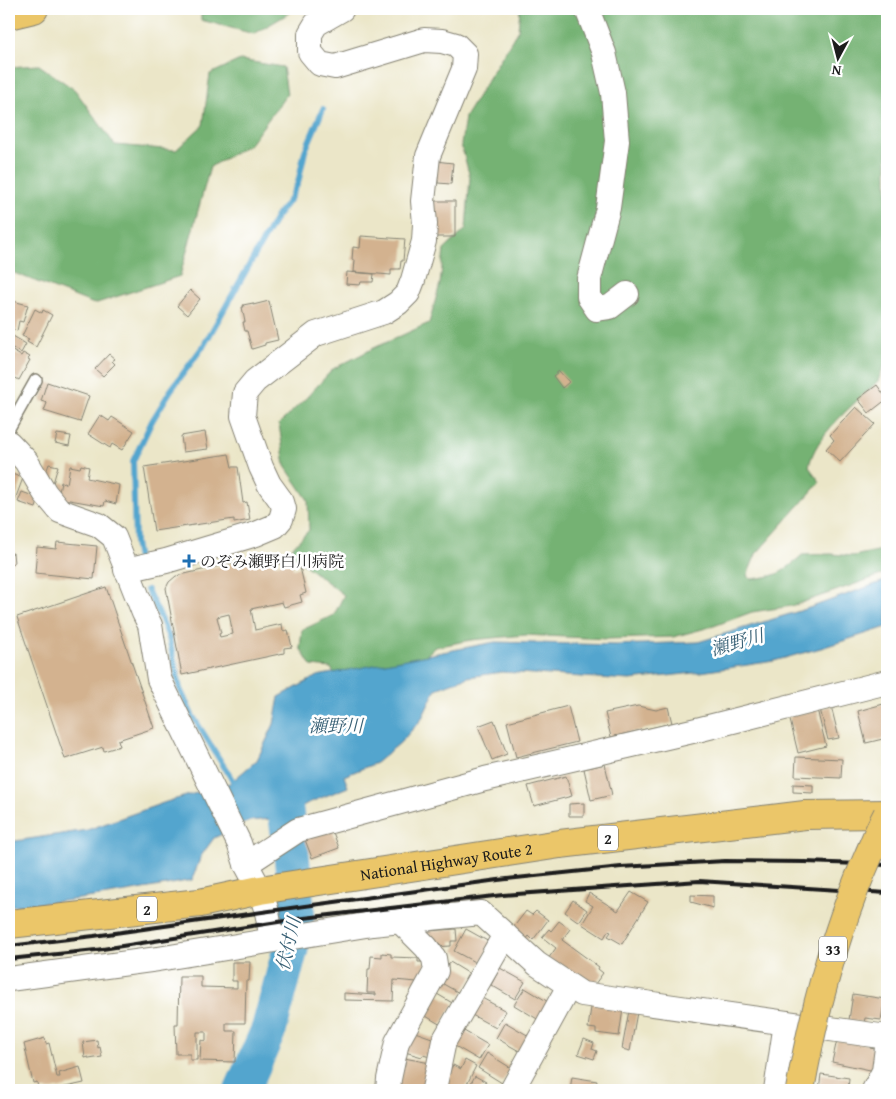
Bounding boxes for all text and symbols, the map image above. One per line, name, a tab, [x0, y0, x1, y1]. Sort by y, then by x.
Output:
north arrow	[814, 32, 864, 82]
text: N	[830, 60, 842, 81]
place label: のぞみ瀬野白川病院	[200, 549, 344, 573]
marker: のぞみ瀬野白川病院	[182, 554, 196, 568]
water label: 瀬野川	[707, 621, 769, 662]
water label: 瀬野川	[309, 712, 365, 739]
road number: 2	[598, 826, 618, 850]
street label: National Highway Route 2	[359, 836, 534, 886]
road number: 2	[137, 896, 157, 922]
water label: 伏付川	[269, 913, 308, 973]
road number: 33	[819, 936, 847, 962]

